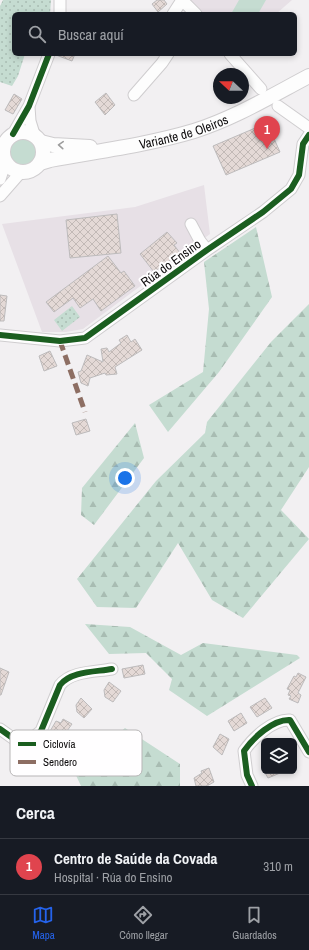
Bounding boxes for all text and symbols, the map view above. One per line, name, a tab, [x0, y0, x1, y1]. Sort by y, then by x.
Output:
search box	[12, 12, 297, 56]
icon: search	[26, 23, 48, 45]
text: Buscar aquí	[58, 24, 124, 45]
north arrow	[213, 68, 249, 104]
street label: Variante de Oleiros	[138, 111, 231, 153]
pin: 1	[254, 116, 280, 149]
one-way arrow	[58, 141, 64, 150]
street label: Rúa do Ensino	[137, 235, 205, 291]
your location	[115, 468, 135, 488]
legend	[10, 730, 142, 776]
text: Ciclovía	[43, 737, 76, 751]
map controls	[261, 738, 297, 774]
button: layers	[261, 738, 297, 774]
text: Sendero	[43, 755, 77, 769]
text: Cerca	[16, 801, 55, 824]
text: Centro de Saúde da Covada	[54, 848, 217, 869]
text: 1	[26, 858, 32, 875]
text: 310 m	[263, 858, 293, 875]
text: Hospital · Rúa do Ensino	[54, 869, 173, 886]
tab: Mapa	[32, 904, 55, 942]
tab: Cómo llegar	[119, 904, 168, 942]
tab: Guardados	[232, 904, 277, 942]

